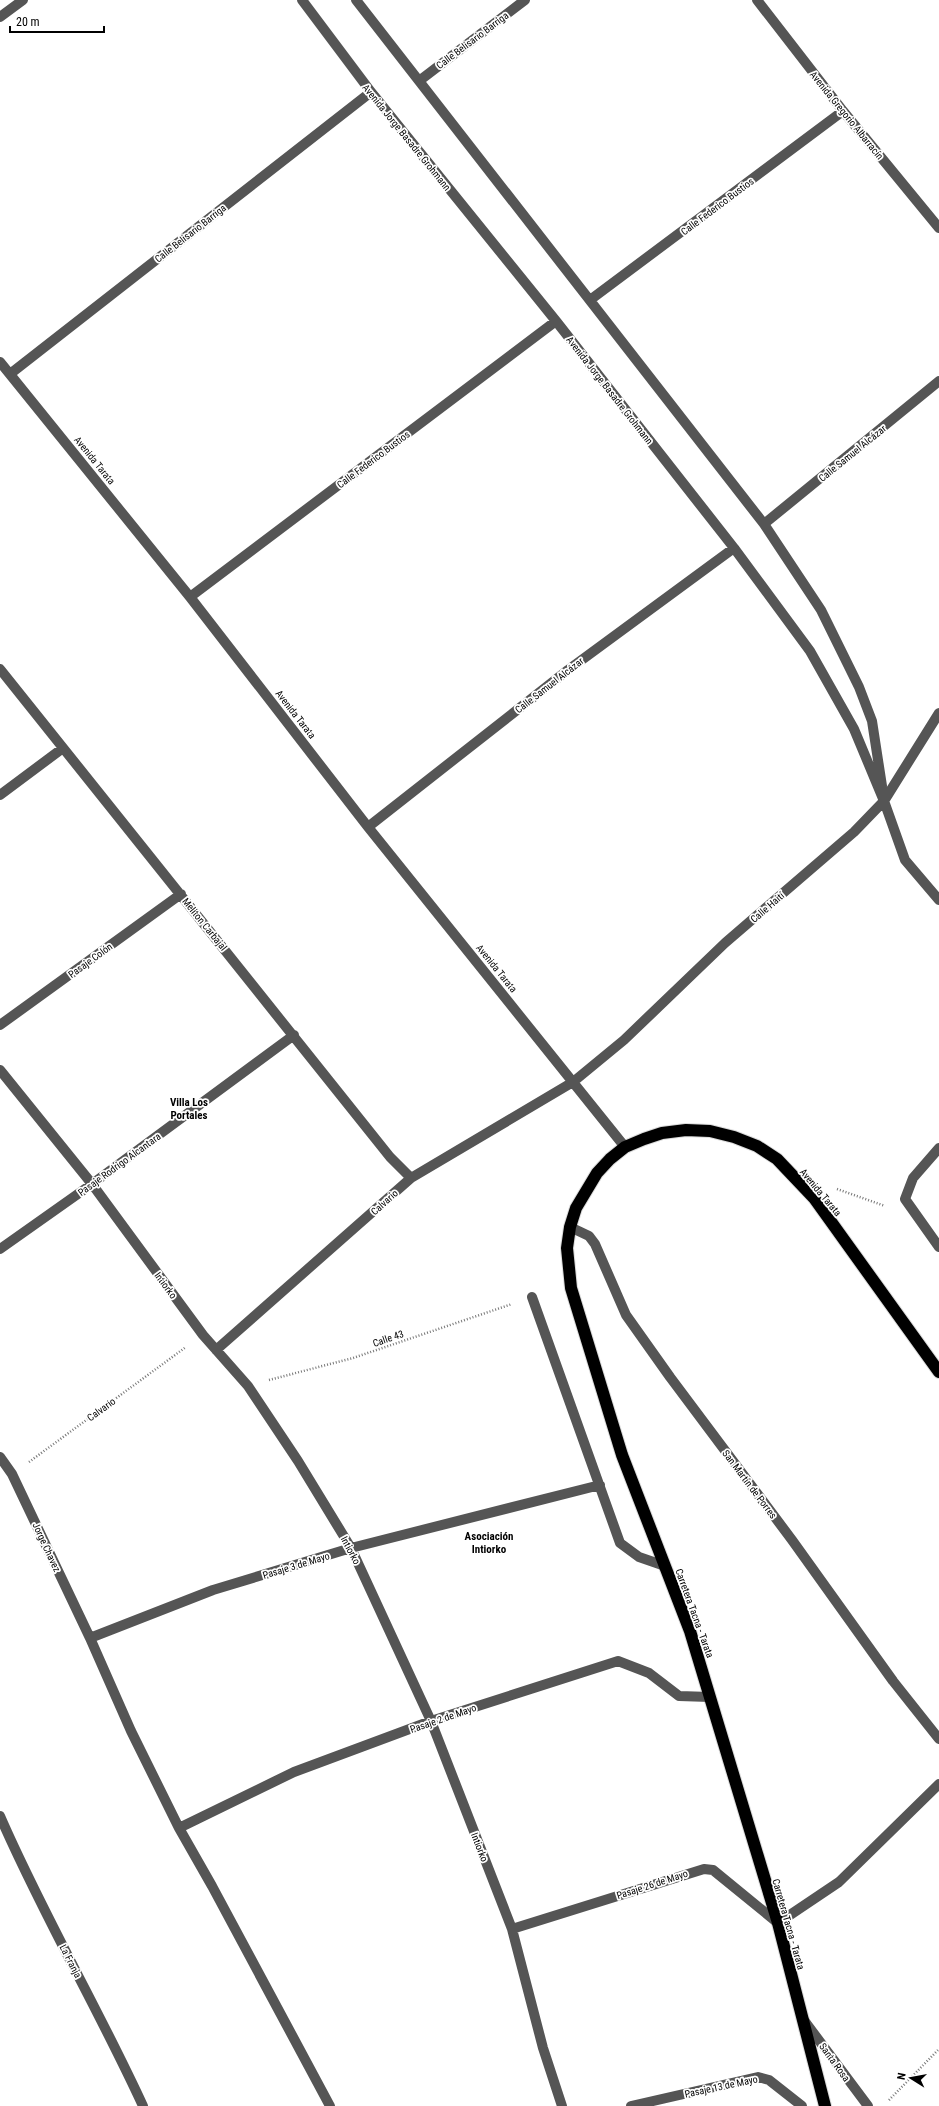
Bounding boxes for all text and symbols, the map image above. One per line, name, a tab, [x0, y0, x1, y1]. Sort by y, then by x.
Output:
scale bar	[10, 8, 104, 34]
street label: Calle Belisario Barriga	[434, 10, 511, 71]
text: 20 m	[16, 15, 40, 29]
street label: Avenida Gregorio Albarracín	[808, 69, 886, 162]
street label: Avenida Jorge Basadre Grohmann	[360, 82, 453, 193]
street label: Calle Federico Bustios	[679, 175, 756, 237]
street label: Calle Belisario Barriga	[153, 202, 228, 265]
street label: Avenida Jorge Basadre Grohmann	[564, 334, 655, 446]
street label: Calle Samuel Alcázar	[816, 423, 888, 484]
street label: Calle Federico Bustios	[335, 428, 412, 490]
street label: Avenida Tarata	[72, 434, 117, 487]
street label: Calle Samuel Alcázar	[513, 655, 586, 715]
street label: Avenida Tarata	[273, 688, 318, 741]
street label: Calle Haití	[748, 889, 787, 925]
street label: Meliton Carbajal	[180, 896, 229, 953]
street label: Pasaje Colón	[66, 941, 115, 980]
street label: Avenida Tarata	[474, 942, 519, 995]
district label: Villa Los Portales	[170, 1096, 208, 1122]
street label: Pasaje Rodrigo Alcantara	[76, 1131, 163, 1198]
street label: Avenida Tarata	[798, 1166, 844, 1218]
street label: Calvario	[369, 1188, 400, 1217]
street label: Intiorko	[152, 1270, 179, 1301]
street label: Calle 43	[371, 1328, 405, 1349]
street label: Calvario	[85, 1396, 118, 1423]
street label: San Martín de Porres	[720, 1448, 779, 1521]
street label: Jorge Chavez	[30, 1521, 63, 1574]
district label: Asociación Intiorko	[465, 1530, 513, 1556]
street label: Intiorko	[339, 1534, 363, 1566]
street label: Pasaje 3 de Mayo	[261, 1550, 331, 1581]
street label: Carretera Tacna - Tarata	[673, 1567, 716, 1659]
street label: Pasaje 2 de Mayo	[409, 1702, 478, 1735]
street label: Intiorko	[469, 1831, 490, 1863]
street label: Pasaje 26 de Mayo	[615, 1868, 689, 1901]
street label: Carretera Tacna - Tarata	[770, 1877, 807, 1971]
street label: La Franja	[57, 1943, 84, 1980]
street label: Santa Rosa	[817, 2041, 852, 2084]
north arrow	[891, 2058, 931, 2098]
text: N	[895, 2071, 909, 2081]
street label: Pasaje 13 de Mayo	[684, 2073, 759, 2100]

